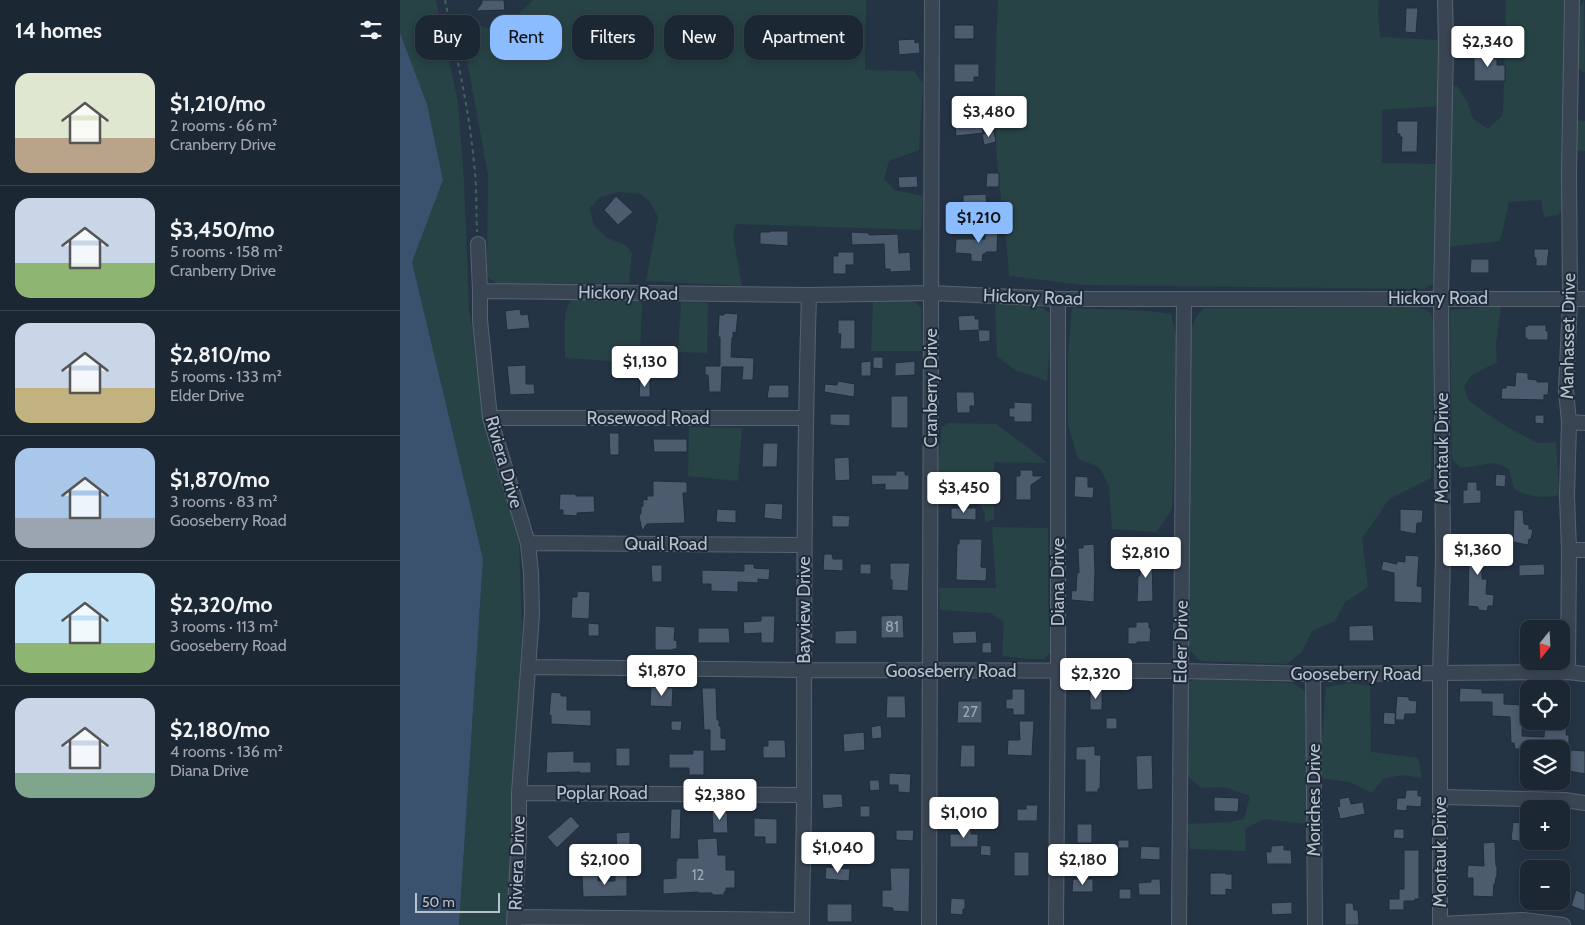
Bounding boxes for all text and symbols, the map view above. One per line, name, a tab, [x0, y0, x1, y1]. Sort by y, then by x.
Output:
chip: Buy	[415, 15, 480, 60]
chip: Rent	[490, 15, 562, 60]
chip: Filters	[572, 15, 654, 60]
chip: New	[664, 15, 734, 60]
chip: Apartment	[744, 15, 863, 60]
icon: filters	[357, 16, 385, 44]
text: 14 homes	[15, 18, 102, 43]
pin: $2,340	[1447, 26, 1529, 68]
text: $2,340	[1462, 32, 1514, 51]
text: $1,210/mo	[170, 91, 265, 116]
icon: home	[55, 93, 115, 153]
pin: $3,480	[948, 96, 1030, 138]
text: $3,480	[963, 102, 1015, 121]
text: 2 rooms · 66 m²	[170, 116, 277, 135]
text: Cranberry Drive	[170, 135, 276, 154]
pin: $1,210	[938, 202, 1020, 244]
text: $1,210	[957, 208, 1001, 227]
text: $3,450/mo	[170, 217, 274, 242]
icon: home	[55, 218, 115, 278]
text: 5 rooms · 158 m²	[170, 242, 283, 261]
text: Cranberry Drive	[170, 261, 276, 280]
street label: Manhasset Drive	[1556, 273, 1580, 399]
street label: Hickory Road	[578, 281, 678, 305]
street label: Hickory Road	[983, 284, 1083, 310]
street label: Hickory Road	[1388, 287, 1488, 309]
street label: Cranberry Drive	[920, 328, 942, 448]
text: $2,810/mo	[170, 342, 270, 367]
icon: home	[55, 343, 115, 403]
pin: $1,130	[604, 346, 686, 388]
text: $1,130	[623, 352, 667, 371]
text: 5 rooms · 133 m²	[170, 367, 282, 386]
text: Elder Drive	[170, 386, 244, 405]
street label: Montauk Drive	[1431, 393, 1453, 503]
street label: Rosewood Road	[587, 407, 709, 429]
street label: Riviera Drive	[480, 413, 528, 511]
text: $1,870/mo	[170, 467, 270, 492]
icon: home	[55, 468, 115, 528]
pin: $3,450	[923, 472, 1005, 514]
text: $3,450	[938, 478, 990, 497]
text: 3 rooms · 83 m²	[170, 492, 278, 511]
text: Gooseberry Road	[170, 511, 287, 530]
street label: Quail Road	[625, 533, 708, 555]
pin: $1,360	[1437, 534, 1519, 576]
pin: $2,810	[1105, 536, 1187, 579]
street label: Diana Drive	[1047, 538, 1069, 626]
text: $1,360	[1454, 540, 1502, 559]
text: $2,810	[1122, 543, 1170, 562]
street label: Bayview Drive	[793, 556, 815, 664]
text: $2,320/mo	[170, 592, 272, 617]
icon: home	[55, 593, 115, 653]
street label: Elder Drive	[1169, 600, 1193, 684]
text: 3 rooms · 113 m²	[170, 617, 278, 636]
house number: 81	[885, 618, 899, 636]
north arrow	[1520, 620, 1570, 670]
map controls	[1520, 620, 1570, 910]
text: Gooseberry Road	[170, 636, 287, 655]
pin: $1,870	[621, 654, 703, 697]
pin: $2,320	[1055, 658, 1137, 700]
street label: Gooseberry Road	[885, 660, 1017, 682]
text: $1,870	[638, 661, 686, 680]
street label: Gooseberry Road	[1290, 663, 1422, 685]
text: $2,320	[1071, 664, 1121, 683]
button: locate	[1520, 680, 1570, 730]
house number: 27	[962, 703, 978, 721]
text: $2,180/mo	[170, 717, 270, 742]
icon: home	[55, 718, 115, 778]
button: layers	[1520, 740, 1570, 790]
text: 4 rooms · 136 m²	[170, 742, 283, 761]
street label: Moriches Drive	[1303, 744, 1325, 856]
text: Diana Drive	[170, 761, 249, 780]
pin: $2,380	[679, 778, 761, 821]
street label: Poplar Road	[556, 782, 648, 804]
text: $2,380	[694, 785, 746, 804]
pin: $1,010	[923, 796, 1005, 839]
street label: Montauk Drive	[1429, 797, 1451, 907]
button: +	[1520, 800, 1570, 850]
text: $1,010	[940, 803, 988, 822]
street label: Riviera Drive	[504, 815, 530, 911]
pin: $1,040	[797, 832, 879, 874]
text: $1,040	[812, 838, 864, 857]
pin: $2,100	[564, 844, 646, 886]
pin: $2,180	[1042, 844, 1124, 886]
text: $2,100	[580, 850, 630, 869]
text: $2,180	[1059, 850, 1107, 869]
button: −	[1520, 860, 1570, 910]
house number: 12	[692, 866, 705, 884]
scale bar	[415, 890, 500, 913]
text: 50 m	[422, 893, 455, 911]

